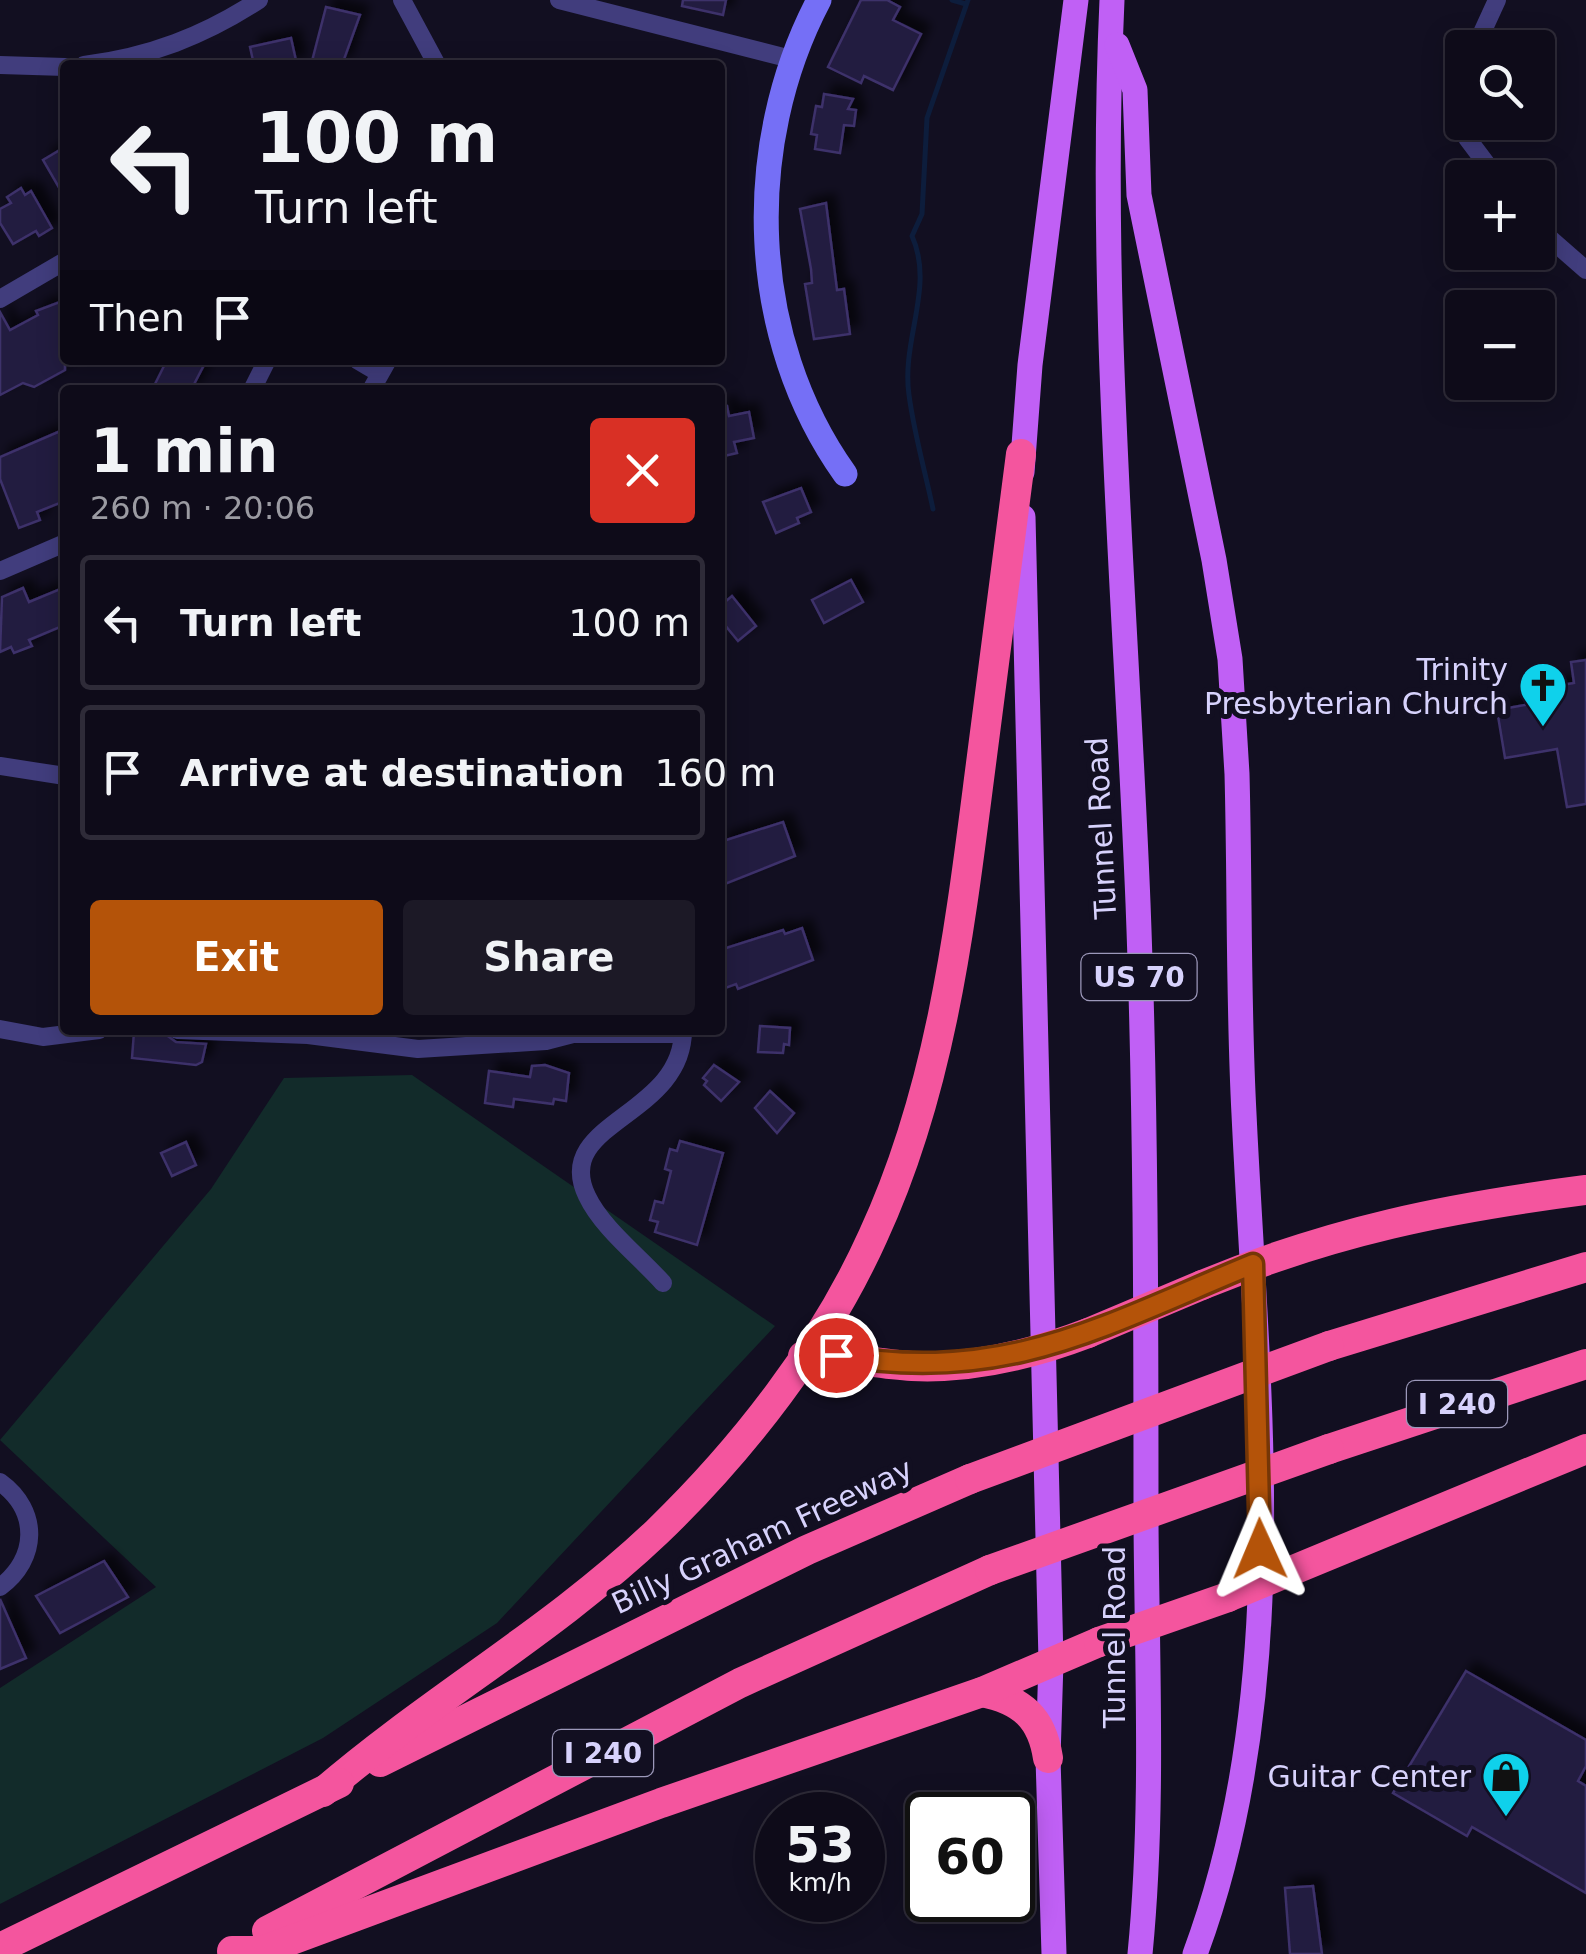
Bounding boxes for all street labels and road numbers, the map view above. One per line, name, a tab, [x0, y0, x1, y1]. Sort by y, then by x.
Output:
street label: Tunnel Road	[1079, 736, 1123, 921]
road number: US 70	[1082, 954, 1196, 1000]
road number: I 240	[1407, 1381, 1507, 1427]
street label: Billy Graham Freeway	[606, 1451, 918, 1621]
street label: Tunnel Road	[1097, 1546, 1132, 1729]
road number: I 240	[553, 1730, 653, 1776]

